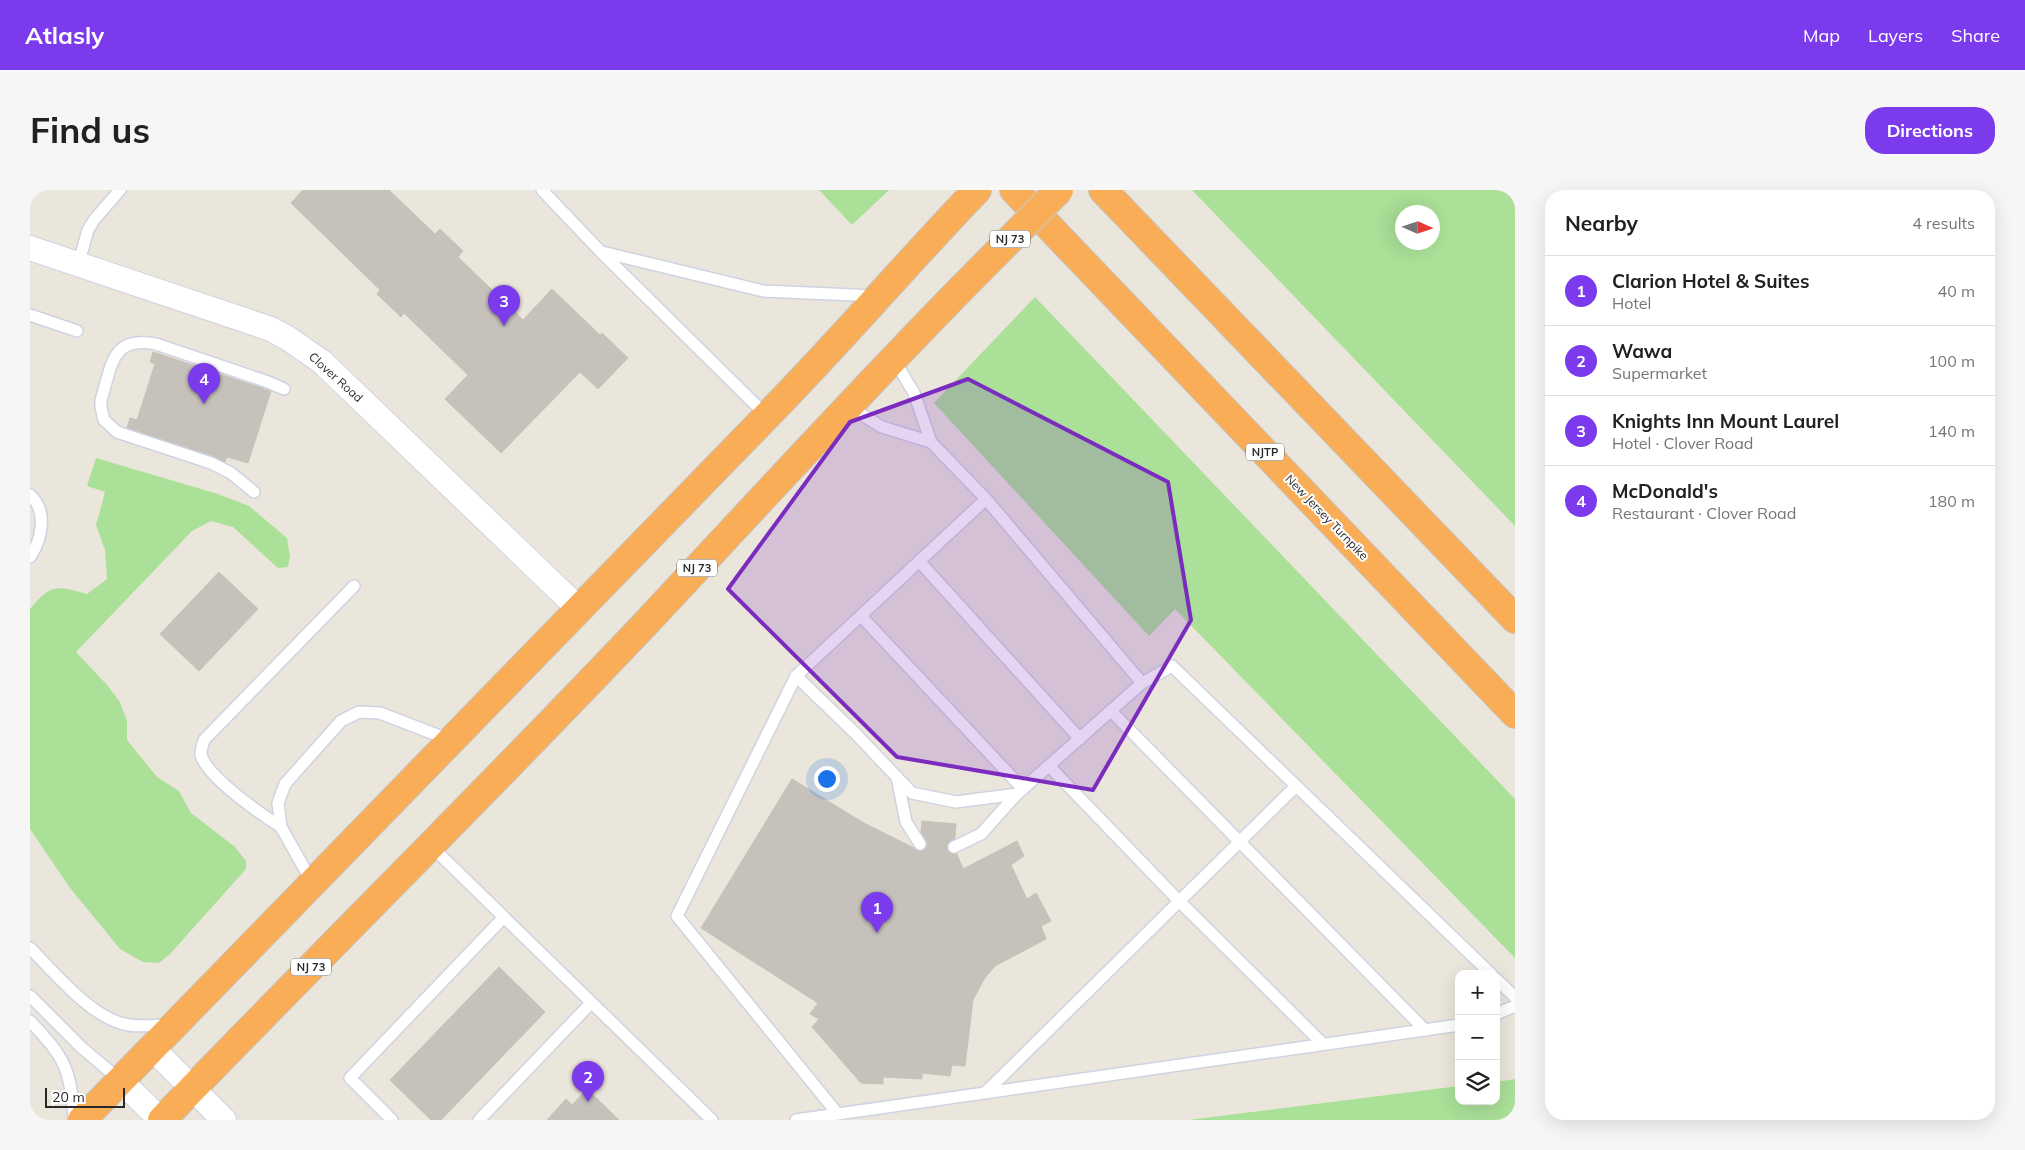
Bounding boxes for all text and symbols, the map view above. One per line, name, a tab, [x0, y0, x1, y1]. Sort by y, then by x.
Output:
text: Atlasly	[25, 20, 104, 50]
text: Map	[1803, 24, 1840, 47]
text: Layers	[1868, 24, 1923, 47]
text: Share	[1951, 24, 2000, 47]
button: Directions	[1865, 107, 1995, 154]
text: Find us	[30, 108, 150, 152]
north arrow	[1395, 205, 1440, 250]
text: Nearby	[1565, 210, 1638, 236]
text: 4 results	[1912, 213, 1975, 233]
road number: NJ 73	[990, 231, 1030, 248]
text: Clarion Hotel & Suites	[1612, 269, 1810, 293]
text: 1	[1576, 281, 1586, 301]
text: 40 m	[1938, 281, 1975, 301]
pin: 3	[488, 285, 520, 326]
text: Hotel	[1612, 293, 1651, 313]
text: Wawa	[1612, 339, 1672, 363]
street label: Clover Road	[306, 349, 366, 405]
text: 2	[1576, 351, 1586, 371]
text: 100 m	[1928, 351, 1975, 371]
pin: 4	[188, 363, 220, 404]
text: Supermarket	[1612, 363, 1707, 383]
text: Knights Inn Mount Laurel	[1612, 409, 1839, 433]
text: 3	[1576, 421, 1586, 441]
text: 140 m	[1928, 421, 1975, 441]
text: Hotel · Clover Road	[1612, 433, 1753, 453]
road number: NJTP	[1246, 443, 1284, 460]
street label: New Jersey Turnpike	[1282, 471, 1372, 563]
text: McDonald's	[1612, 479, 1718, 503]
text: 4	[1576, 491, 1586, 511]
text: 180 m	[1928, 491, 1975, 511]
text: Restaurant · Clover Road	[1612, 503, 1796, 523]
road number: NJ 73	[677, 559, 717, 576]
your location	[814, 766, 840, 792]
pin: 1	[861, 892, 893, 933]
road number: NJ 73	[291, 959, 331, 976]
map controls	[1455, 970, 1500, 1105]
button: +	[1455, 970, 1500, 1015]
button: −	[1455, 1015, 1500, 1060]
button: layers	[1455, 1060, 1500, 1105]
pin: 2	[572, 1061, 604, 1102]
scale bar	[45, 1085, 125, 1108]
text: 20 m	[52, 1088, 85, 1106]

